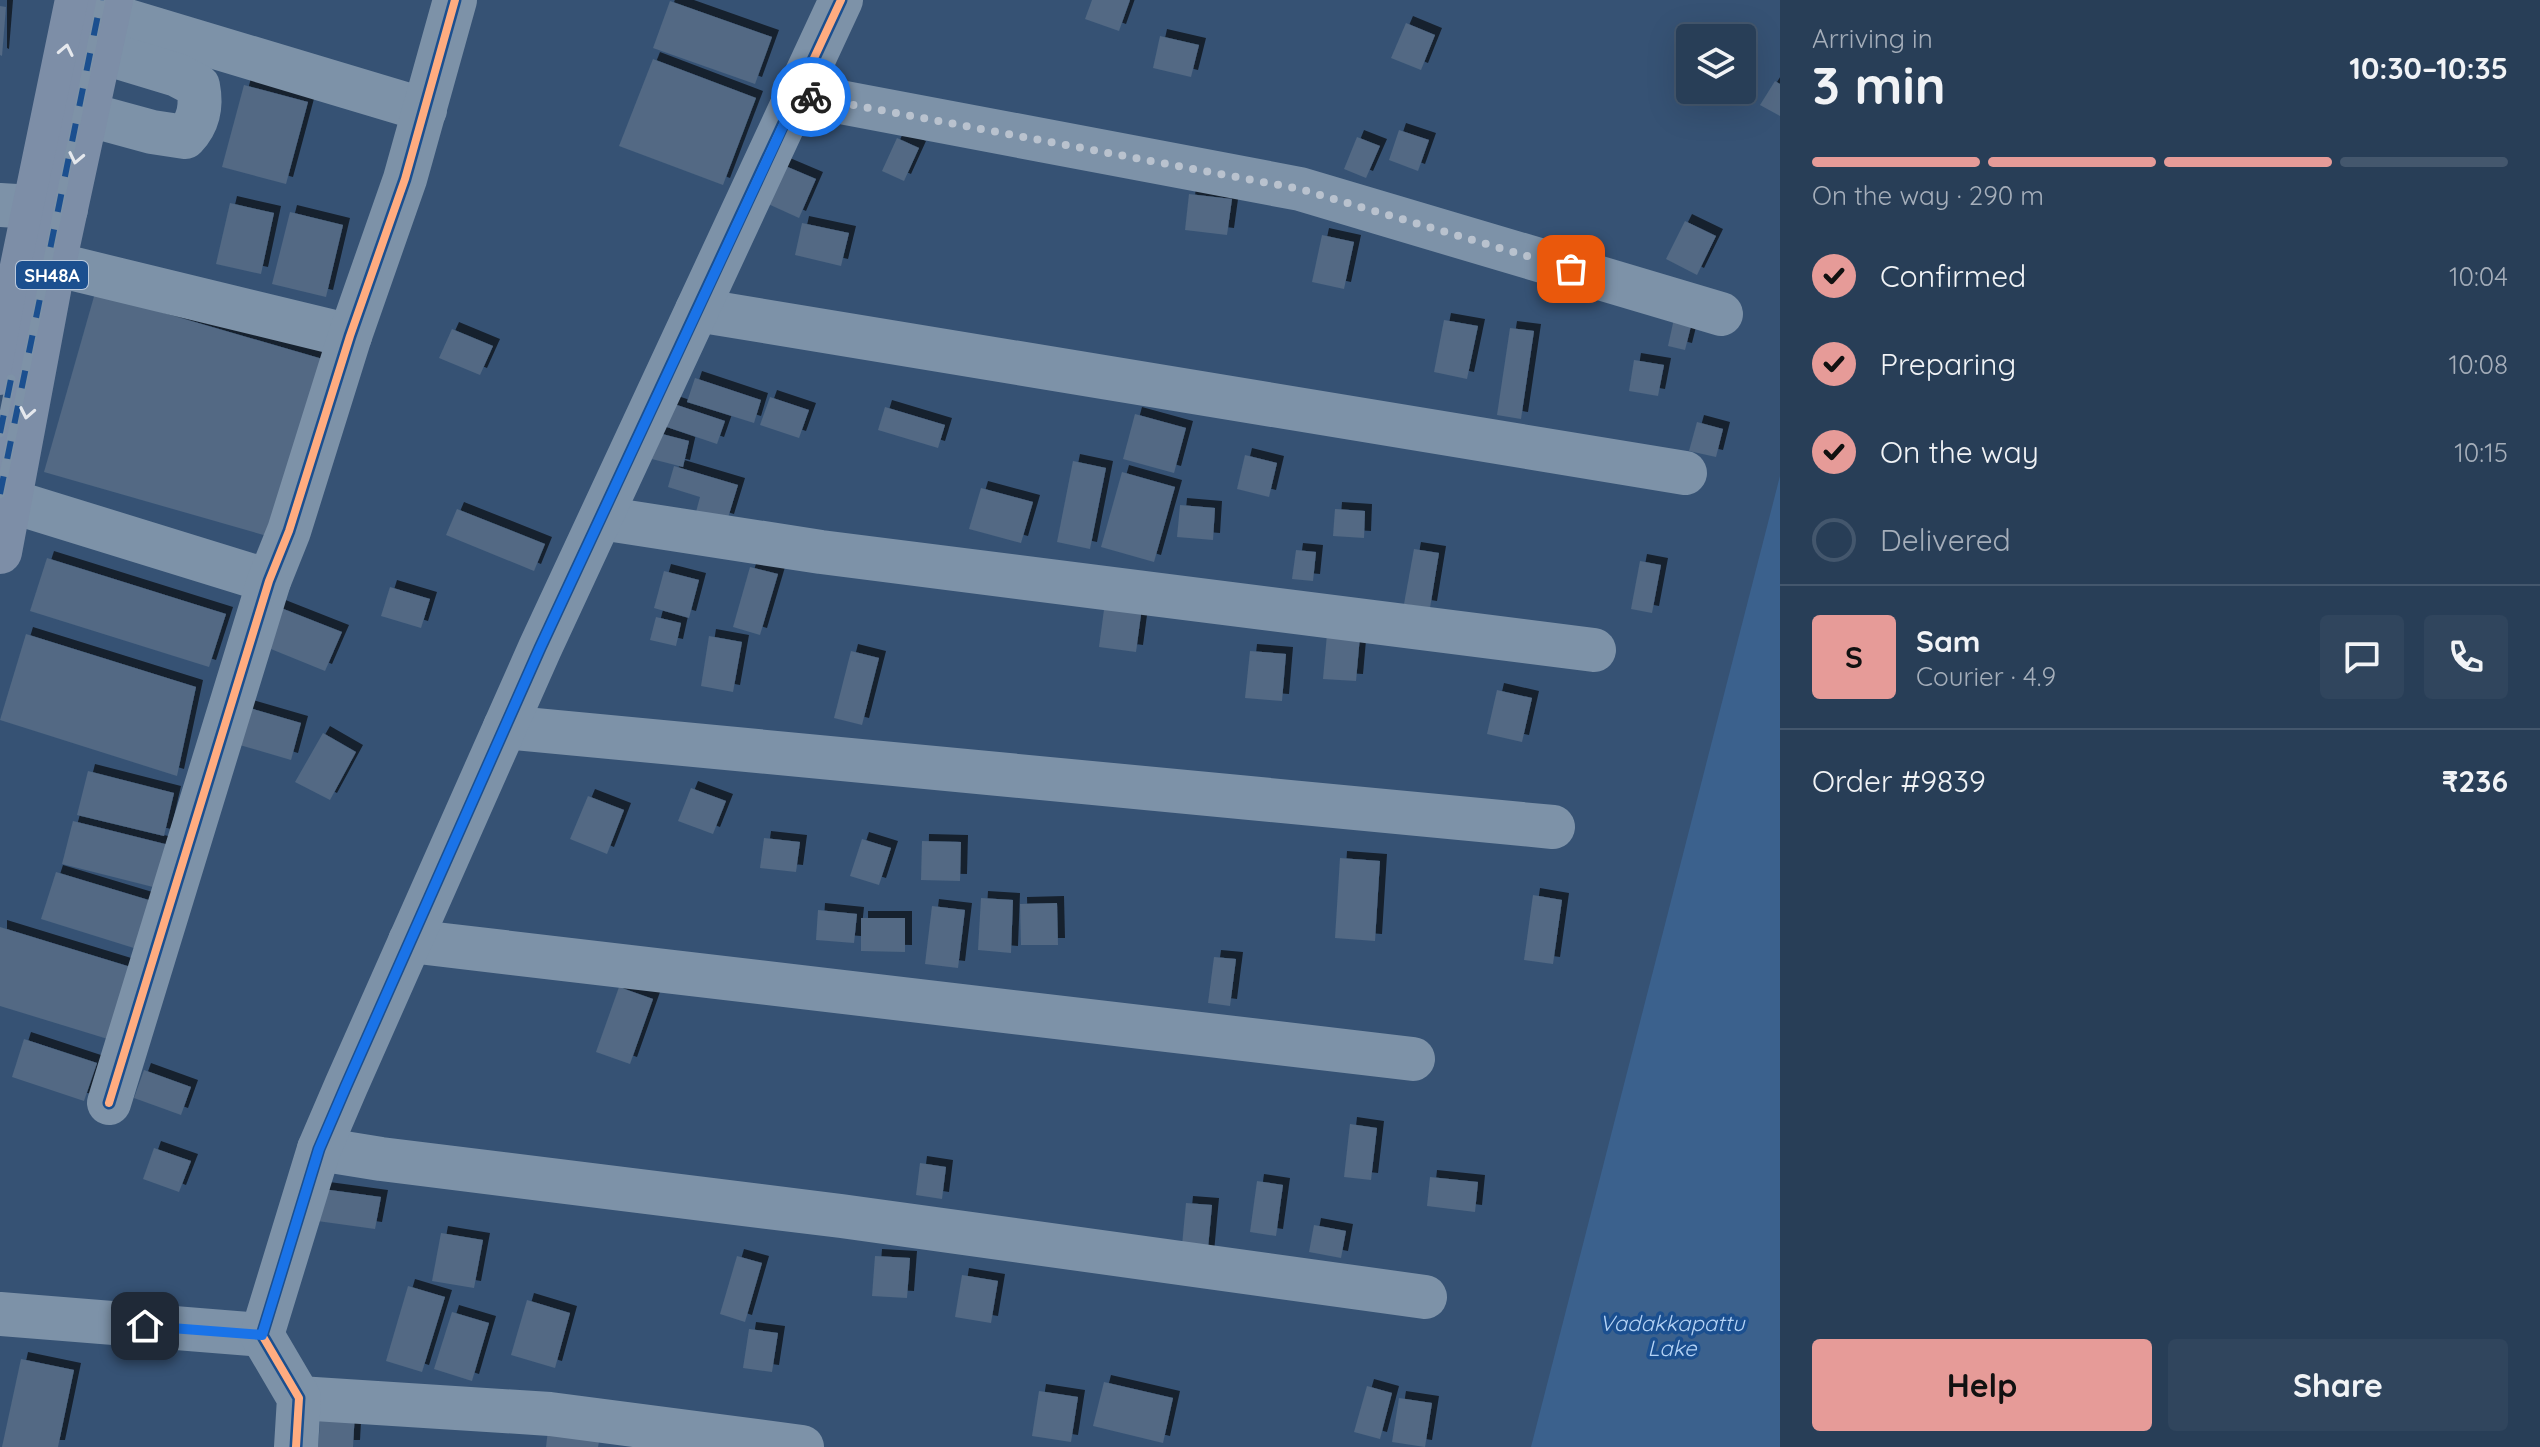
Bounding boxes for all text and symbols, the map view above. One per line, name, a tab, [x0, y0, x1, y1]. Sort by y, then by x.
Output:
text: Arriving in	[1812, 22, 1933, 55]
map controls	[1676, 24, 1756, 104]
button: layers	[1676, 24, 1756, 104]
one-way arrow	[57, 44, 74, 57]
text: 10:30–10:35	[2349, 49, 2508, 87]
text: 3 min	[1812, 52, 1946, 117]
courier	[771, 57, 851, 137]
icon: bike	[789, 75, 833, 119]
one-way arrow	[68, 151, 85, 165]
text: On the way · 290 m	[1812, 179, 2044, 212]
pin	[1537, 235, 1605, 303]
icon: bag	[1549, 247, 1593, 291]
icon: check	[1812, 254, 1856, 298]
text: Confirmed	[1880, 257, 2026, 295]
text: 10:04	[2449, 260, 2508, 293]
road number: SH48A	[16, 261, 88, 289]
icon: check	[1812, 342, 1856, 386]
text: Preparing	[1880, 345, 2016, 383]
text: 10:08	[2449, 348, 2508, 381]
one-way arrow	[19, 407, 36, 420]
icon: check	[1812, 430, 1856, 474]
text: On the way	[1880, 433, 2039, 471]
text: 10:15	[2454, 436, 2508, 469]
text: Delivered	[1880, 521, 2011, 559]
button: chat	[2320, 615, 2404, 699]
button: phone	[2424, 615, 2508, 699]
text: Sam	[1916, 622, 1980, 660]
text: S	[1845, 638, 1863, 676]
text: Courier · 4.9	[1916, 660, 2056, 693]
text: Order #9839	[1812, 762, 1986, 800]
text: ₹236	[2442, 762, 2508, 800]
pin	[111, 1292, 179, 1360]
icon: home	[123, 1304, 167, 1348]
water label: Vadakkapattu Lake	[1599, 1309, 1746, 1362]
button: Help	[1812, 1339, 2152, 1431]
button: Share	[2168, 1339, 2508, 1431]

